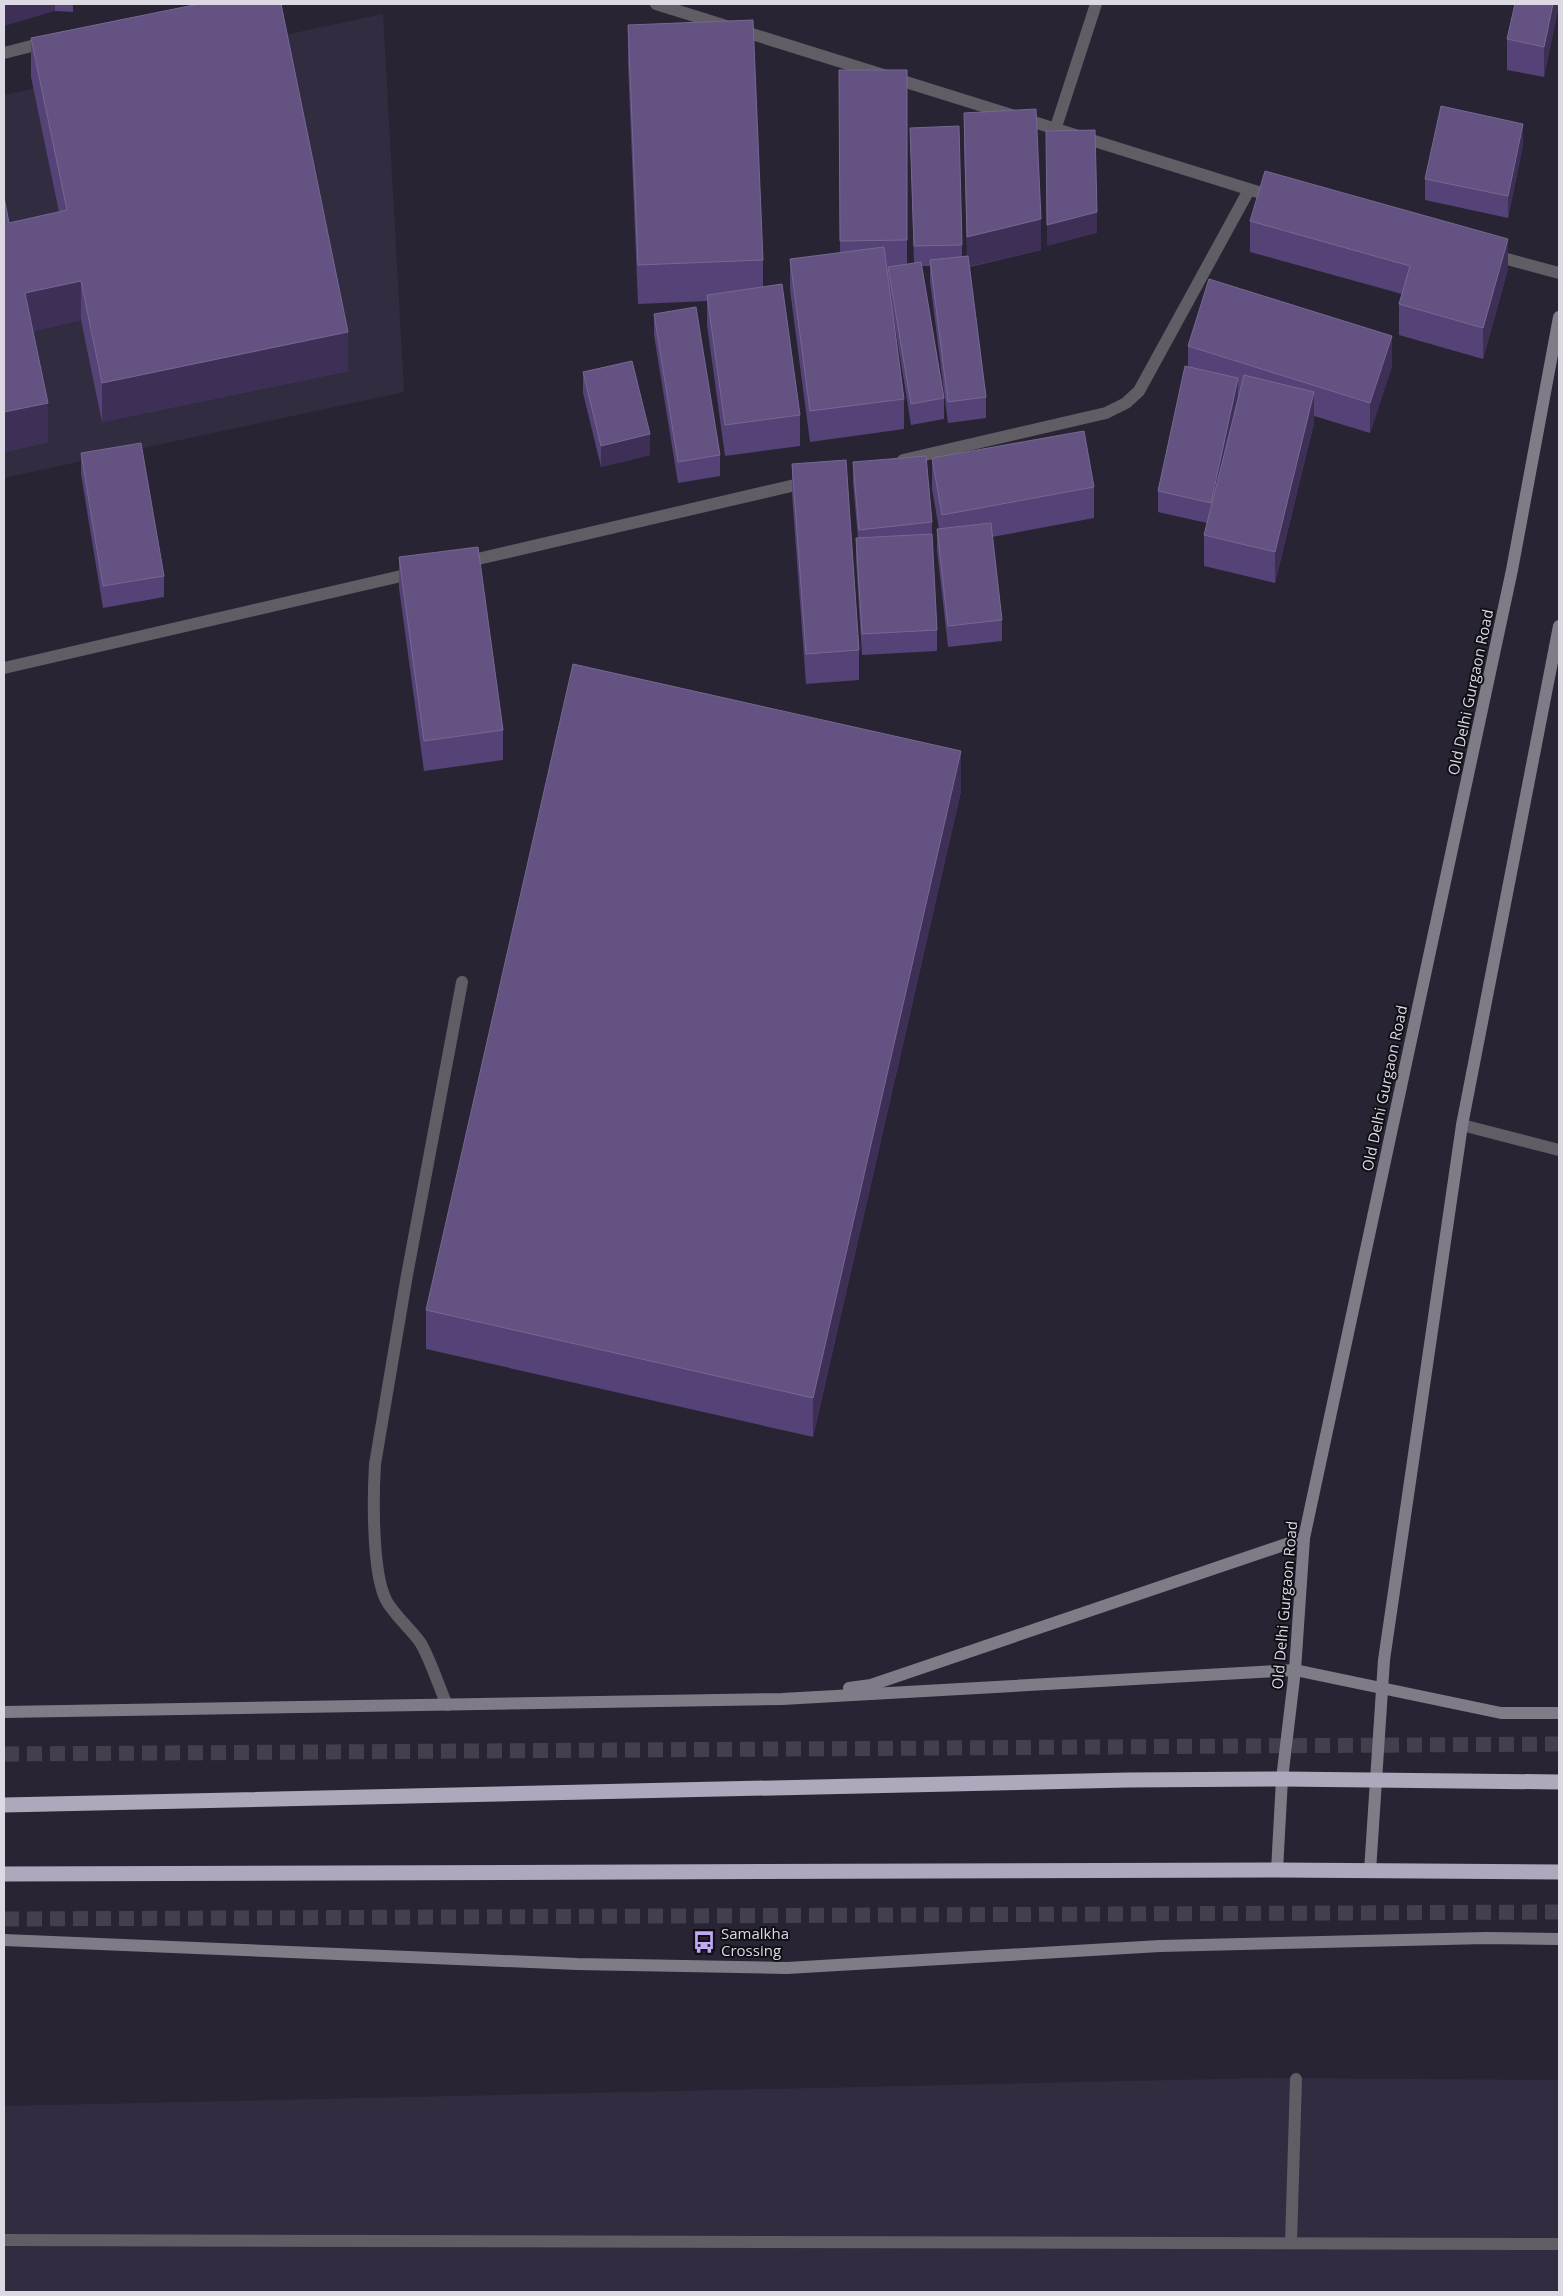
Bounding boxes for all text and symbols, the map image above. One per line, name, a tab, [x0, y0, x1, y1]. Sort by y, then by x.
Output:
street label: Old Delhi Gurgaon Road	[1443, 607, 1497, 777]
street label: Old Delhi Gurgaon Road	[1357, 1003, 1411, 1173]
street label: Old Delhi Gurgaon Road	[1267, 1520, 1301, 1690]
place label: Samalkha Crossing	[721, 1923, 789, 1960]
bus stop icon: Samalkha Crossing	[691, 1929, 717, 1955]

